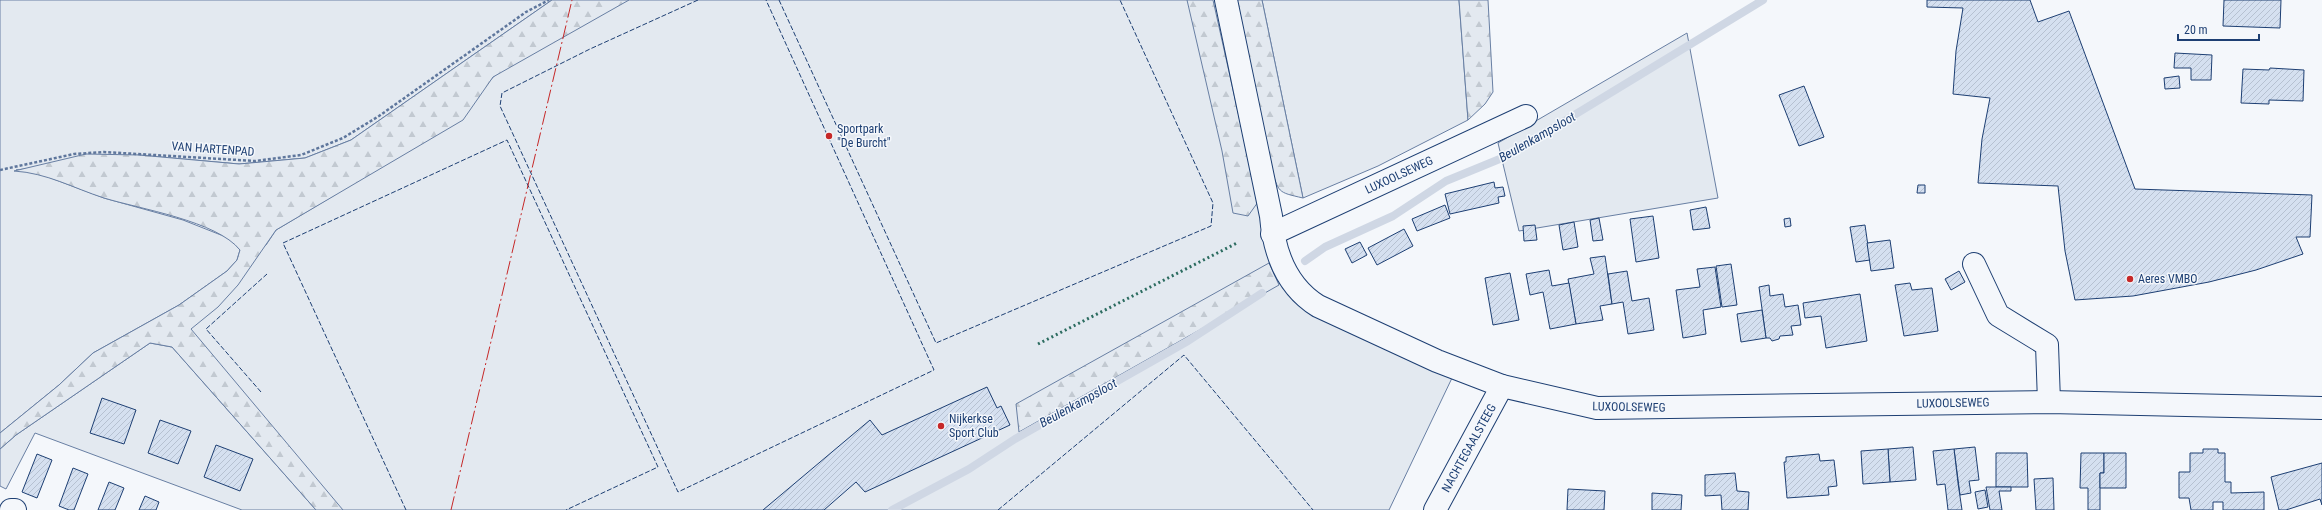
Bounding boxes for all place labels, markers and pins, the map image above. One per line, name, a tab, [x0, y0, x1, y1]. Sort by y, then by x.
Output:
place label: Sportpark "De Burcht"	[837, 122, 891, 150]
marker: Sportpark "De Burcht"	[824, 131, 834, 141]
place label: Aeres VMBO	[2138, 272, 2198, 286]
marker: Aeres VMBO	[2125, 274, 2135, 284]
place label: Nijkerkse Sport Club	[949, 412, 999, 440]
marker: Nijkerkse Sport Club	[936, 421, 946, 431]

